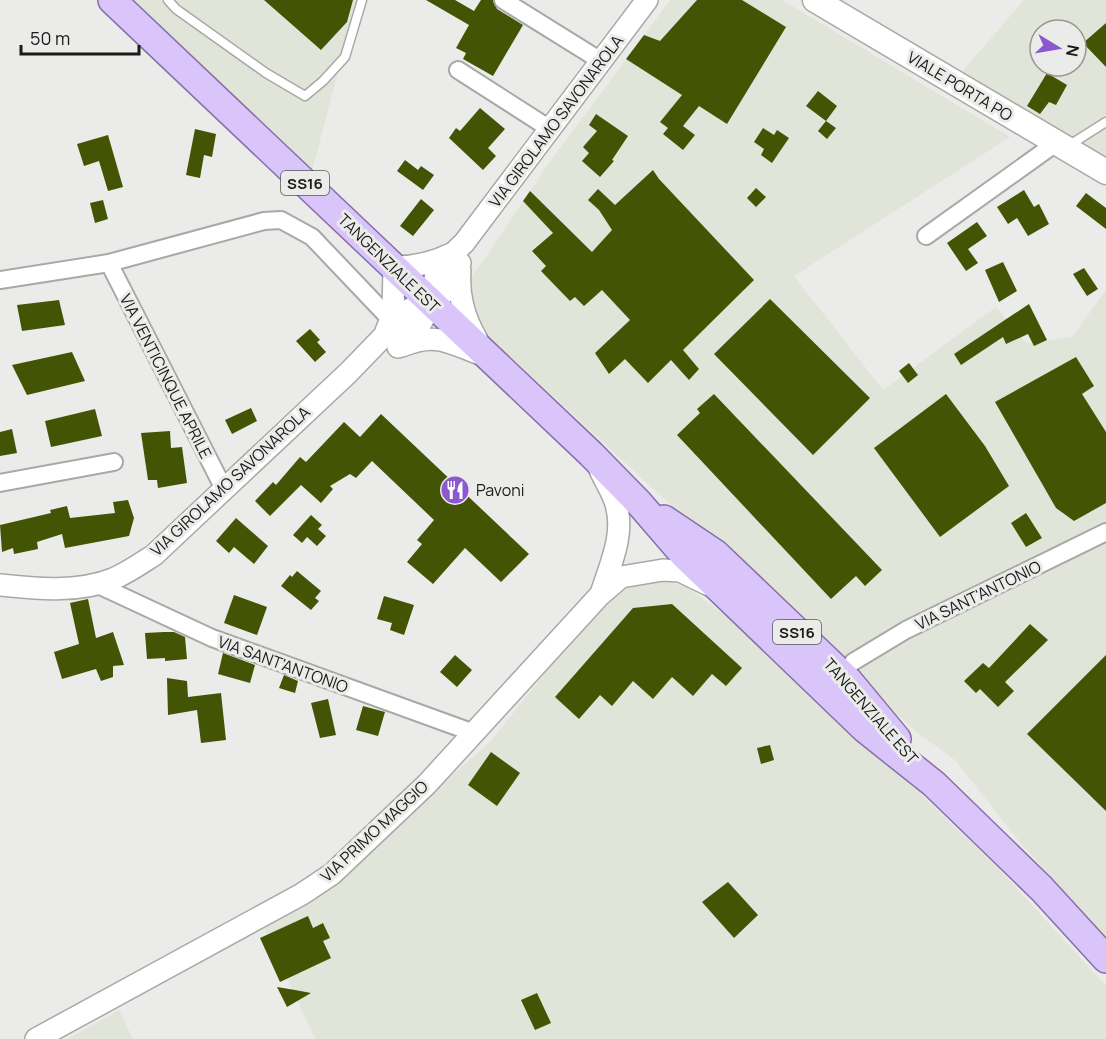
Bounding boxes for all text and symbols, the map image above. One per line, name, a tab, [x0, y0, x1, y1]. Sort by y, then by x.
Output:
scale bar	[21, 18, 140, 56]
north arrow	[1028, 18, 1088, 78]
text: 50 m	[30, 26, 70, 50]
street label: VIA GIROLAMO SAVONAROLA	[484, 30, 628, 212]
text: N	[1061, 43, 1085, 59]
street label: VIALE PORTA PO	[903, 46, 1017, 126]
road number: SS16	[281, 171, 329, 195]
street label: TANGENZIALE EST	[333, 209, 445, 318]
street label: VIA VENTICINQUE APRILE	[115, 290, 217, 462]
street label: VIA GIROLAMO SAVONAROLA	[145, 401, 315, 561]
restaurant icon: Pavoni	[439, 474, 471, 506]
place label: Pavoni	[476, 479, 524, 501]
street label: VIA SANT'ANTONIO	[912, 555, 1045, 635]
road number: SS16	[773, 620, 821, 644]
street label: VIA SANT'ANTONIO	[215, 630, 352, 698]
street label: TANGENZIALE EST	[819, 653, 924, 769]
street label: VIA PRIMO MAGGIO	[315, 775, 433, 887]

